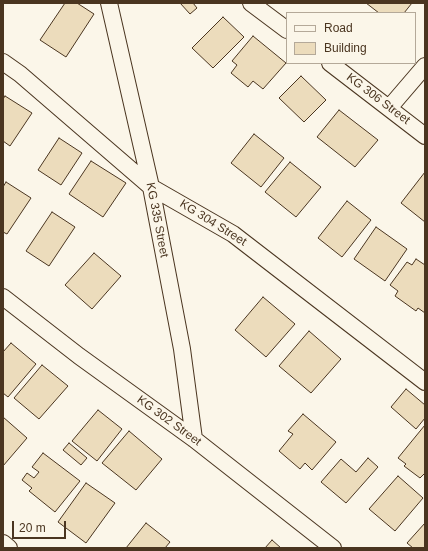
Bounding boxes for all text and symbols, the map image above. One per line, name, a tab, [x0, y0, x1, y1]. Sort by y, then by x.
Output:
legend	[286, 12, 416, 64]
text: Road	[324, 21, 353, 35]
text: Building	[324, 41, 367, 55]
street label: KG 306 Street	[343, 70, 413, 128]
street label: KG 335 Street	[143, 181, 171, 259]
street label: KG 304 Street	[177, 197, 249, 249]
street label: KG 302 Street	[134, 393, 204, 449]
scale bar	[14, 513, 68, 539]
text: 20 m	[19, 521, 46, 535]

